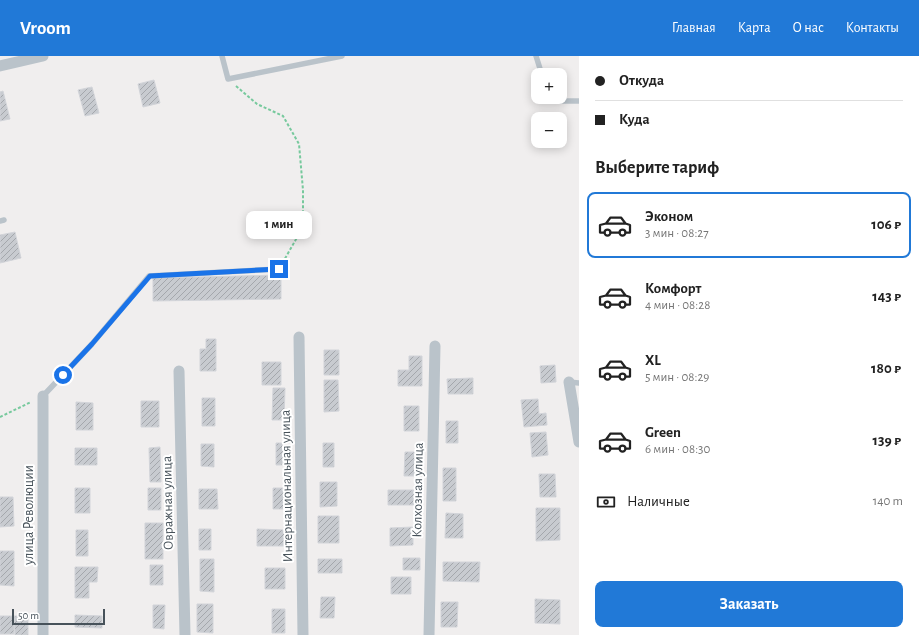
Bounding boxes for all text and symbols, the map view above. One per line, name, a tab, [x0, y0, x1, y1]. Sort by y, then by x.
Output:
text: Vroom	[20, 19, 71, 38]
text: Главная	[672, 21, 716, 35]
text: Карта	[738, 21, 771, 35]
text: О нас	[793, 21, 824, 35]
text: Контакты	[846, 21, 899, 35]
map controls	[531, 68, 567, 148]
button: +	[531, 68, 567, 104]
text: Откуда	[619, 73, 664, 88]
button: −	[531, 112, 567, 148]
text: Куда	[619, 112, 650, 127]
text: Выберите тариф	[595, 159, 719, 177]
icon: car	[597, 207, 633, 243]
text: Эконом	[645, 209, 693, 224]
callout: 1 мин	[246, 211, 312, 239]
text: 106 ₽	[871, 217, 901, 232]
text: 1 мин	[265, 218, 294, 231]
text: 3 мин · 08:27	[645, 227, 709, 240]
route end	[270, 260, 288, 278]
icon: car	[597, 279, 633, 315]
text: Комфорт	[645, 281, 701, 296]
text: 143 ₽	[872, 289, 901, 304]
text: 4 мин · 08:28	[645, 299, 710, 312]
icon: car	[597, 351, 633, 387]
text: XL	[645, 353, 661, 368]
text: 180 ₽	[871, 361, 901, 376]
route start	[54, 366, 72, 384]
text: 5 мин · 08:29	[645, 371, 709, 384]
street label: Интернациональная улица	[279, 409, 295, 562]
icon: car	[597, 423, 633, 459]
text: Green	[645, 425, 681, 440]
text: 139 ₽	[873, 433, 901, 448]
street label: Колхозная улица	[410, 442, 426, 538]
text: 6 мин · 08:30	[645, 443, 710, 456]
street label: Овражная улица	[160, 455, 176, 550]
street label: улица Революции	[22, 465, 36, 566]
icon: cash	[595, 491, 617, 513]
text: Наличные	[627, 494, 690, 509]
text: 140 m	[873, 495, 903, 508]
button: Заказать	[595, 581, 903, 627]
scale bar	[12, 607, 105, 626]
text: 50 m	[18, 610, 39, 621]

